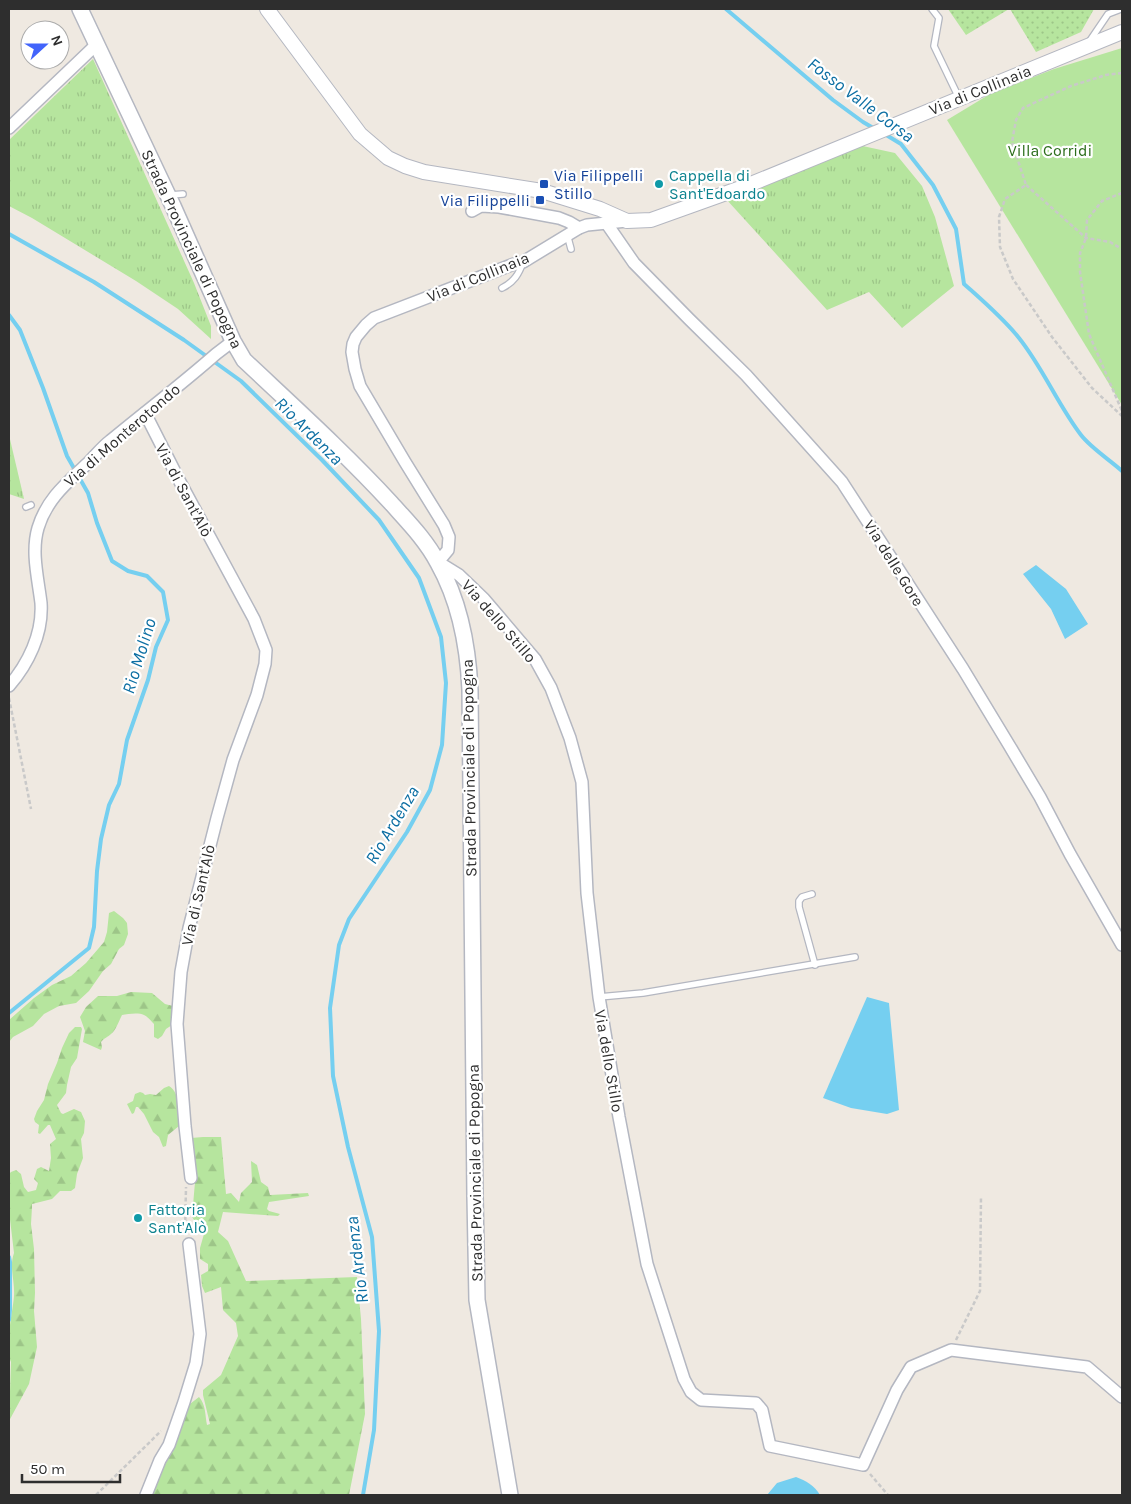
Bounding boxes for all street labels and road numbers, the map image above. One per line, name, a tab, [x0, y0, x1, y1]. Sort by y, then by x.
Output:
street label: Via di Collinaia	[926, 61, 1034, 119]
street label: Strada Provinciale di Popogna	[137, 146, 247, 352]
street label: Via di Collinaia	[424, 248, 532, 306]
street label: Via di Monterotondo	[60, 379, 184, 491]
street label: Via di Sant'Alò	[151, 440, 217, 540]
street label: Via delle Gore	[860, 516, 928, 610]
street label: Via dello Stillo	[458, 576, 540, 666]
street label: Strada Provinciale di Popogna	[458, 659, 480, 877]
street label: Via di Sant'Alò	[177, 843, 219, 947]
street label: Via dello Stillo	[591, 1008, 627, 1114]
street label: Strada Provinciale di Popogna	[464, 1064, 486, 1282]

